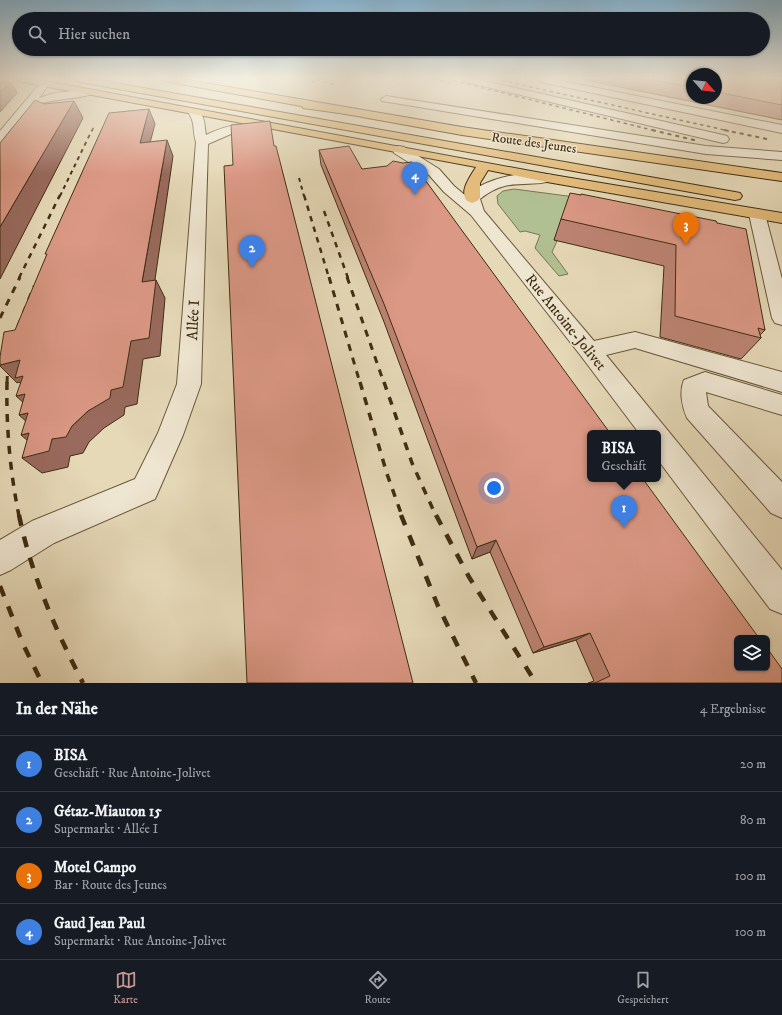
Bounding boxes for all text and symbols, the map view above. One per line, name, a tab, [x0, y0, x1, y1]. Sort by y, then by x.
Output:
search box	[12, 12, 770, 56]
icon: search	[26, 23, 48, 45]
text: Hier suchen	[58, 25, 130, 44]
north arrow	[686, 68, 722, 104]
street label: Route des Jeunes	[490, 129, 577, 157]
pin: 4	[402, 162, 428, 195]
pin: 3	[673, 212, 699, 245]
pin: 2	[239, 235, 265, 268]
street label: Rue Antoine-Jolivet	[521, 270, 611, 375]
street label: Allée I	[183, 299, 204, 341]
popup	[587, 430, 661, 482]
text: BISA	[601, 439, 635, 458]
text: Geschäft	[601, 458, 647, 474]
your location	[484, 478, 504, 498]
pin: 1	[611, 495, 637, 528]
map controls	[734, 635, 770, 671]
button: layers	[734, 635, 770, 671]
text: In der Nähe	[16, 698, 98, 720]
text: 4 Ergebnisse	[700, 701, 766, 717]
text: BISA	[54, 746, 87, 765]
text: 1	[27, 756, 31, 772]
text: 20 m	[740, 756, 766, 772]
text: Geschäft · Rue Antoine-Jolivet	[54, 765, 211, 781]
text: Gétaz-Miauton 15	[54, 802, 162, 821]
text: 2	[26, 812, 32, 828]
text: 80 m	[740, 812, 766, 828]
text: Supermarkt · Allée I	[54, 821, 158, 837]
text: Motel Campo	[54, 858, 136, 877]
text: 3	[27, 868, 31, 884]
text: 100 m	[735, 868, 766, 884]
text: Bar · Route des Jeunes	[54, 877, 167, 893]
text: Gaud Jean Paul	[54, 914, 145, 933]
text: 4	[25, 924, 33, 940]
text: 100 m	[735, 924, 766, 940]
text: Supermarkt · Rue Antoine-Jolivet	[54, 933, 226, 949]
tab: Karte	[113, 969, 138, 1007]
tab: Route	[365, 969, 391, 1007]
tab: Gespeichert	[617, 969, 669, 1007]

